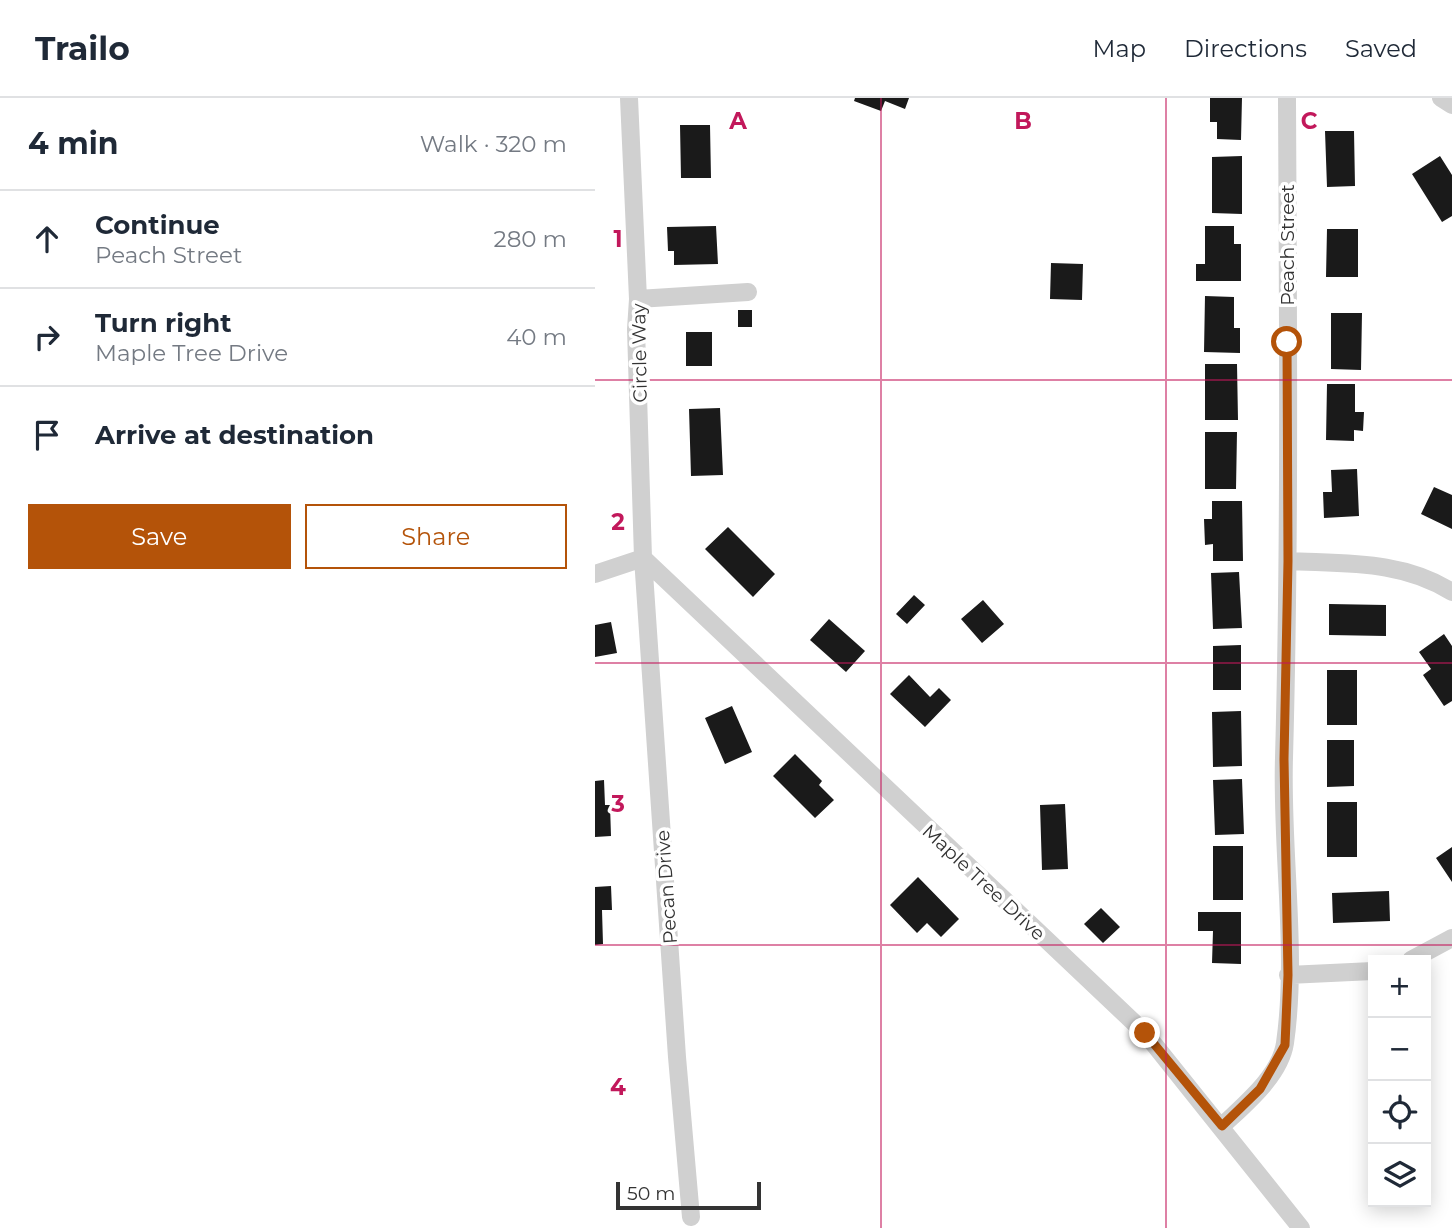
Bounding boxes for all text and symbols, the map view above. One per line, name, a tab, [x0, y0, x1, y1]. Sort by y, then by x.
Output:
text: Trailo	[35, 28, 130, 68]
text: Map	[1093, 34, 1146, 63]
text: Directions	[1184, 34, 1307, 63]
text: Saved	[1345, 34, 1417, 63]
text: A	[728, 107, 747, 135]
text: B	[1014, 107, 1032, 135]
text: C	[1301, 107, 1318, 135]
text: 4 min	[28, 125, 118, 162]
text: Walk · 320 m	[420, 130, 567, 158]
street label: Peach Street	[1276, 184, 1299, 306]
text: Continue	[95, 209, 220, 241]
icon: ahead	[28, 220, 66, 258]
text: 280 m	[494, 225, 567, 253]
text: 1	[613, 225, 623, 253]
text: Peach Street	[95, 241, 242, 269]
street label: Circle Way	[627, 302, 652, 403]
text: Turn right	[95, 307, 231, 339]
icon: right	[28, 318, 66, 356]
text: 40 m	[506, 323, 567, 351]
route start	[1271, 326, 1302, 357]
text: Maple Tree Drive	[95, 339, 288, 367]
icon: arrive	[28, 416, 66, 454]
text: Arrive at destination	[95, 419, 374, 451]
button: Save	[28, 504, 291, 569]
button: Share	[305, 504, 567, 569]
text: 2	[611, 508, 625, 536]
text: 3	[610, 790, 625, 818]
street label: Maple Tree Drive	[917, 820, 1050, 945]
street label: Pecan Drive	[651, 829, 682, 945]
map controls	[1368, 955, 1431, 1207]
button: +	[1368, 955, 1431, 1018]
route end	[1129, 1017, 1160, 1048]
button: −	[1368, 1018, 1431, 1081]
text: 4	[610, 1073, 626, 1101]
button: locate	[1368, 1081, 1431, 1144]
button: layers	[1368, 1144, 1431, 1207]
scale bar	[616, 1179, 761, 1211]
text: 50 m	[627, 1182, 675, 1205]

